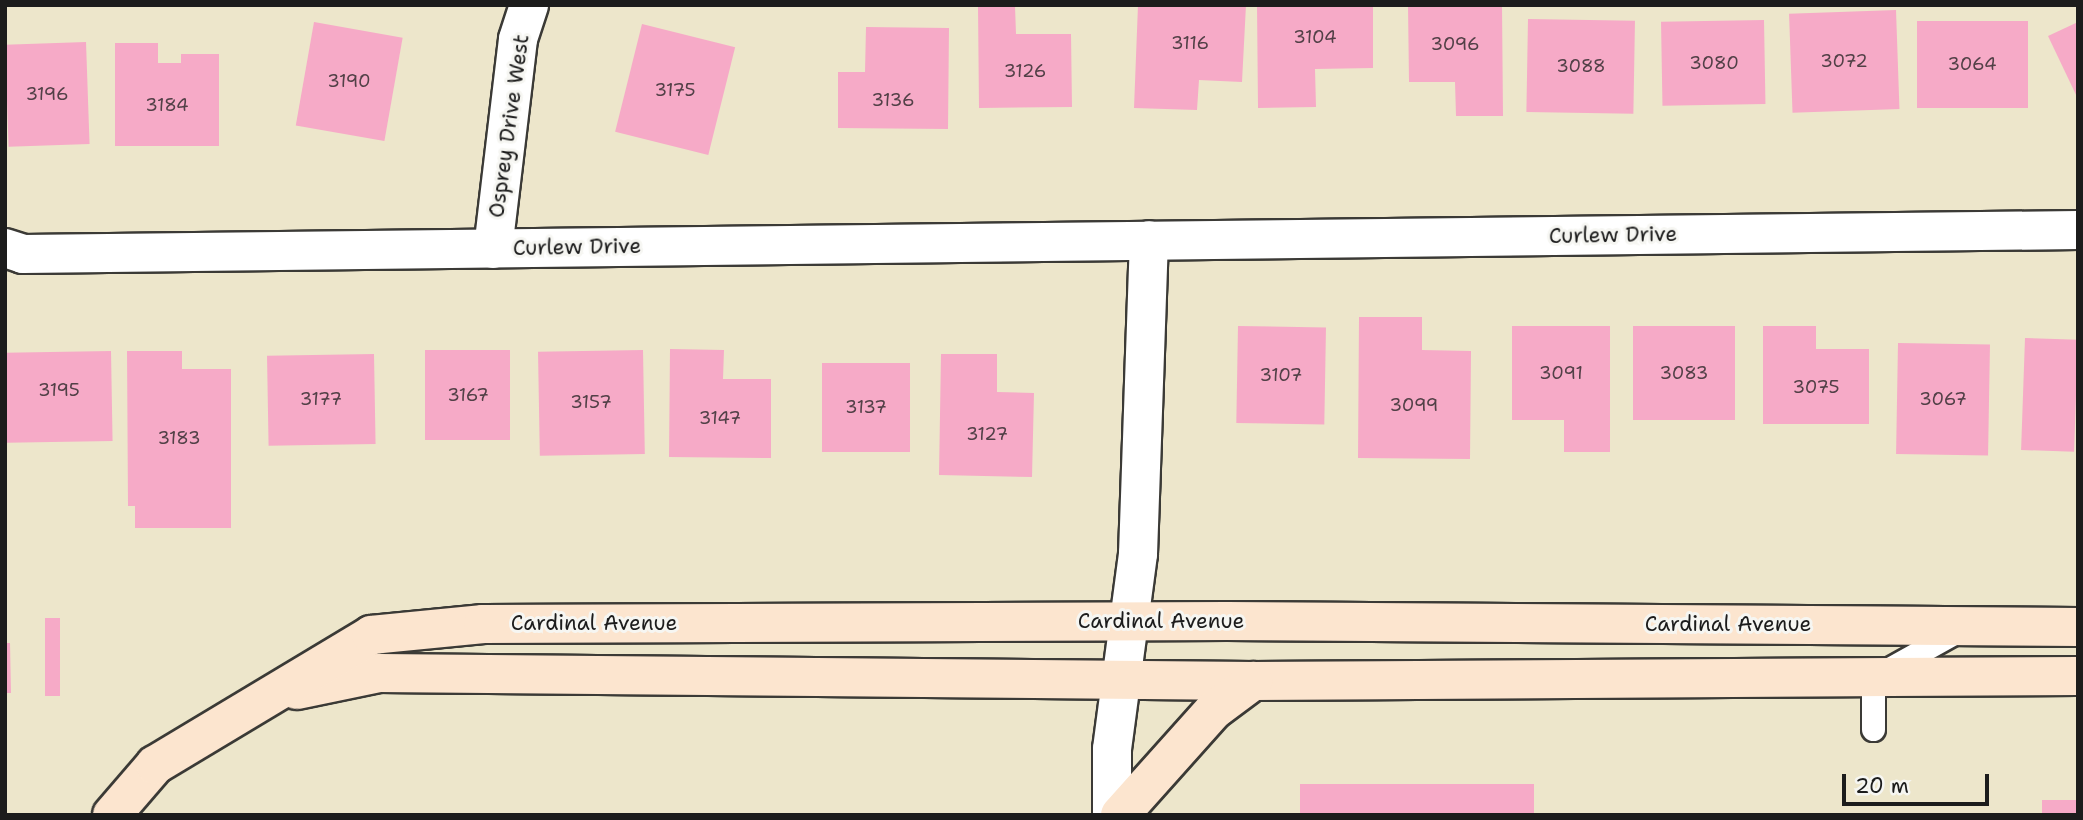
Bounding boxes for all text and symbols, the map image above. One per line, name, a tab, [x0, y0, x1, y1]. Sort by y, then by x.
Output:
house number: 3104	[1293, 26, 1337, 48]
house number: 3116	[1171, 32, 1209, 54]
street label: Osprey Drive West	[484, 33, 534, 219]
house number: 3096	[1430, 33, 1480, 55]
house number: 3072	[1820, 50, 1868, 72]
house number: 3080	[1689, 52, 1739, 74]
house number: 3064	[1947, 53, 1997, 75]
house number: 3088	[1556, 55, 1606, 77]
house number: 3126	[1004, 60, 1046, 82]
house number: 3190	[327, 70, 371, 92]
house number: 3175	[654, 79, 696, 101]
house number: 3196	[25, 83, 69, 105]
house number: 3136	[871, 89, 915, 111]
house number: 3184	[145, 94, 189, 116]
street label: Curlew Drive	[1549, 221, 1677, 249]
street label: Curlew Drive	[513, 233, 641, 261]
house number: 3091	[1539, 362, 1583, 384]
house number: 3083	[1660, 362, 1708, 384]
house number: 3107	[1260, 364, 1302, 386]
house number: 3075	[1793, 376, 1839, 398]
house number: 3195	[38, 379, 80, 401]
house number: 3167	[447, 384, 489, 406]
house number: 3177	[300, 388, 342, 410]
house number: 3067	[1919, 388, 1967, 410]
house number: 3157	[570, 391, 612, 413]
house number: 3099	[1390, 394, 1438, 416]
house number: 3137	[845, 396, 887, 418]
house number: 3147	[699, 407, 741, 429]
house number: 3127	[966, 423, 1008, 445]
house number: 3183	[157, 427, 201, 449]
street label: Cardinal Avenue	[1078, 608, 1244, 634]
street label: Cardinal Avenue	[511, 610, 677, 636]
street label: Cardinal Avenue	[1645, 611, 1811, 637]
scale bar	[1845, 760, 1992, 804]
text: 20 m	[1855, 772, 1909, 800]

